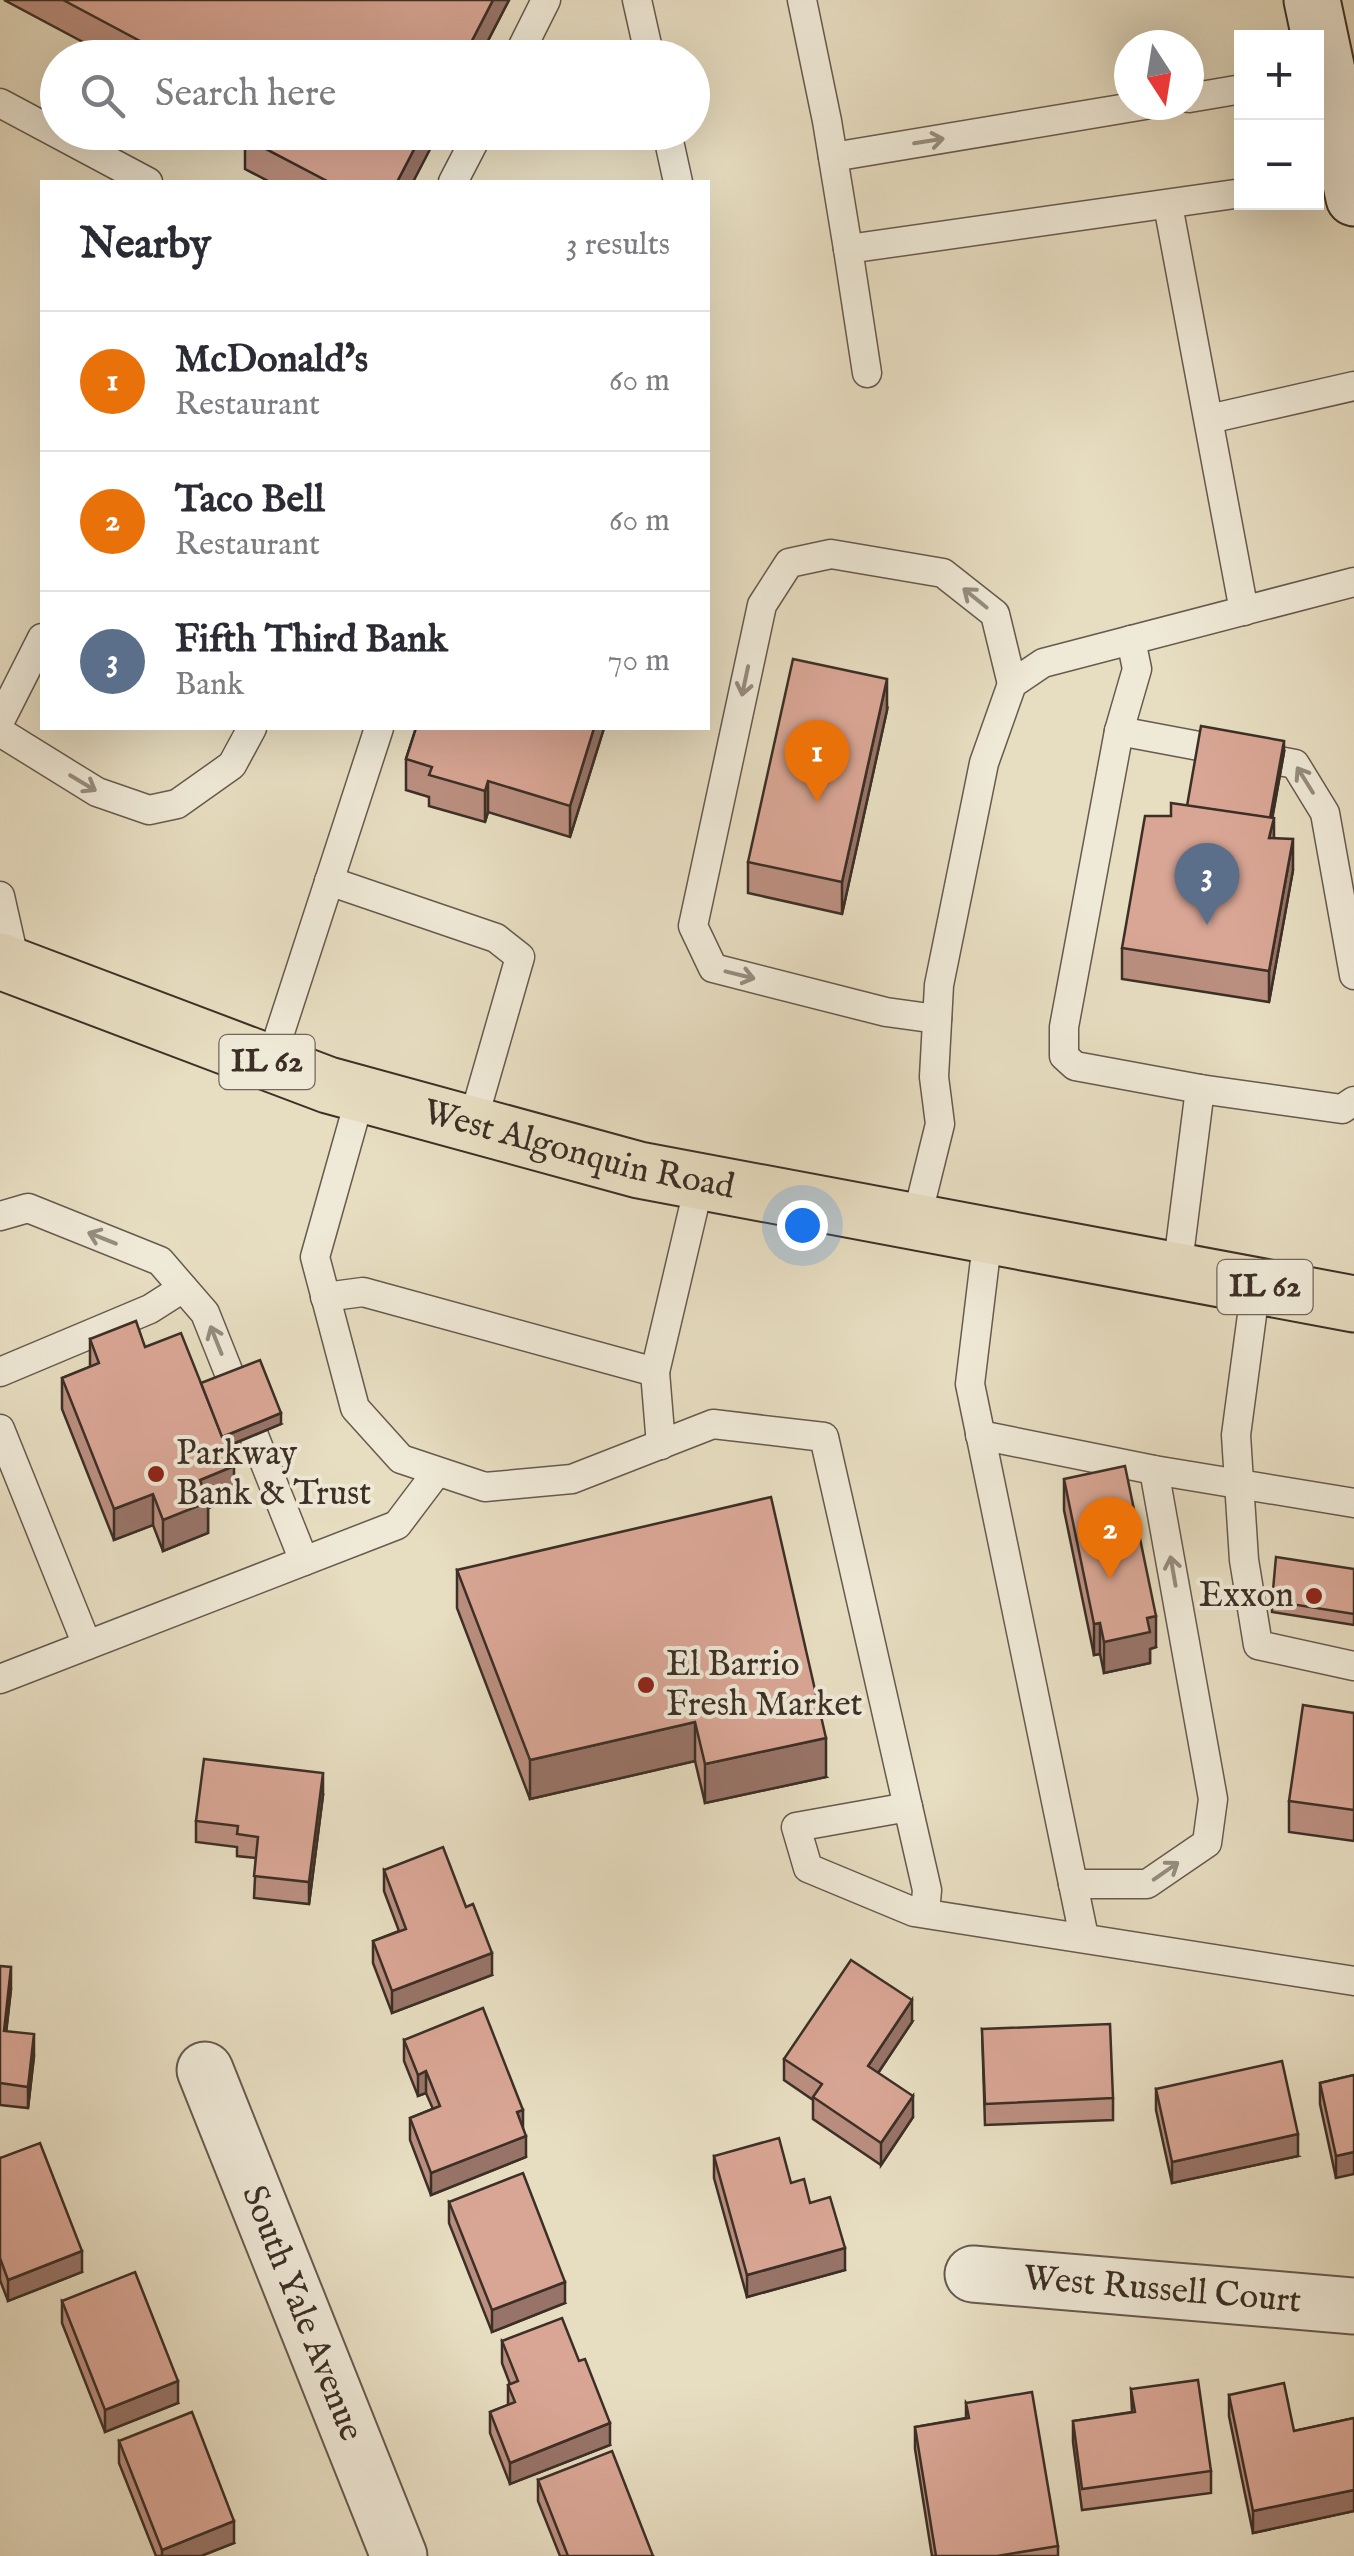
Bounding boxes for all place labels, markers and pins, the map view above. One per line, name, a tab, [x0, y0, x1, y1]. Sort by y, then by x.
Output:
pin: 1	[784, 720, 850, 802]
pin: 3	[1174, 842, 1240, 925]
place label: Parkway Bank & Trust	[176, 1432, 371, 1517]
marker: Parkway Bank & Trust	[145, 1463, 167, 1485]
pin: 2	[1078, 1496, 1142, 1579]
place label: Exxon	[1199, 1574, 1294, 1619]
marker: Exxon	[1303, 1585, 1325, 1607]
place label: El Barrio Fresh Market	[666, 1643, 863, 1728]
marker: El Barrio Fresh Market	[635, 1674, 657, 1696]

